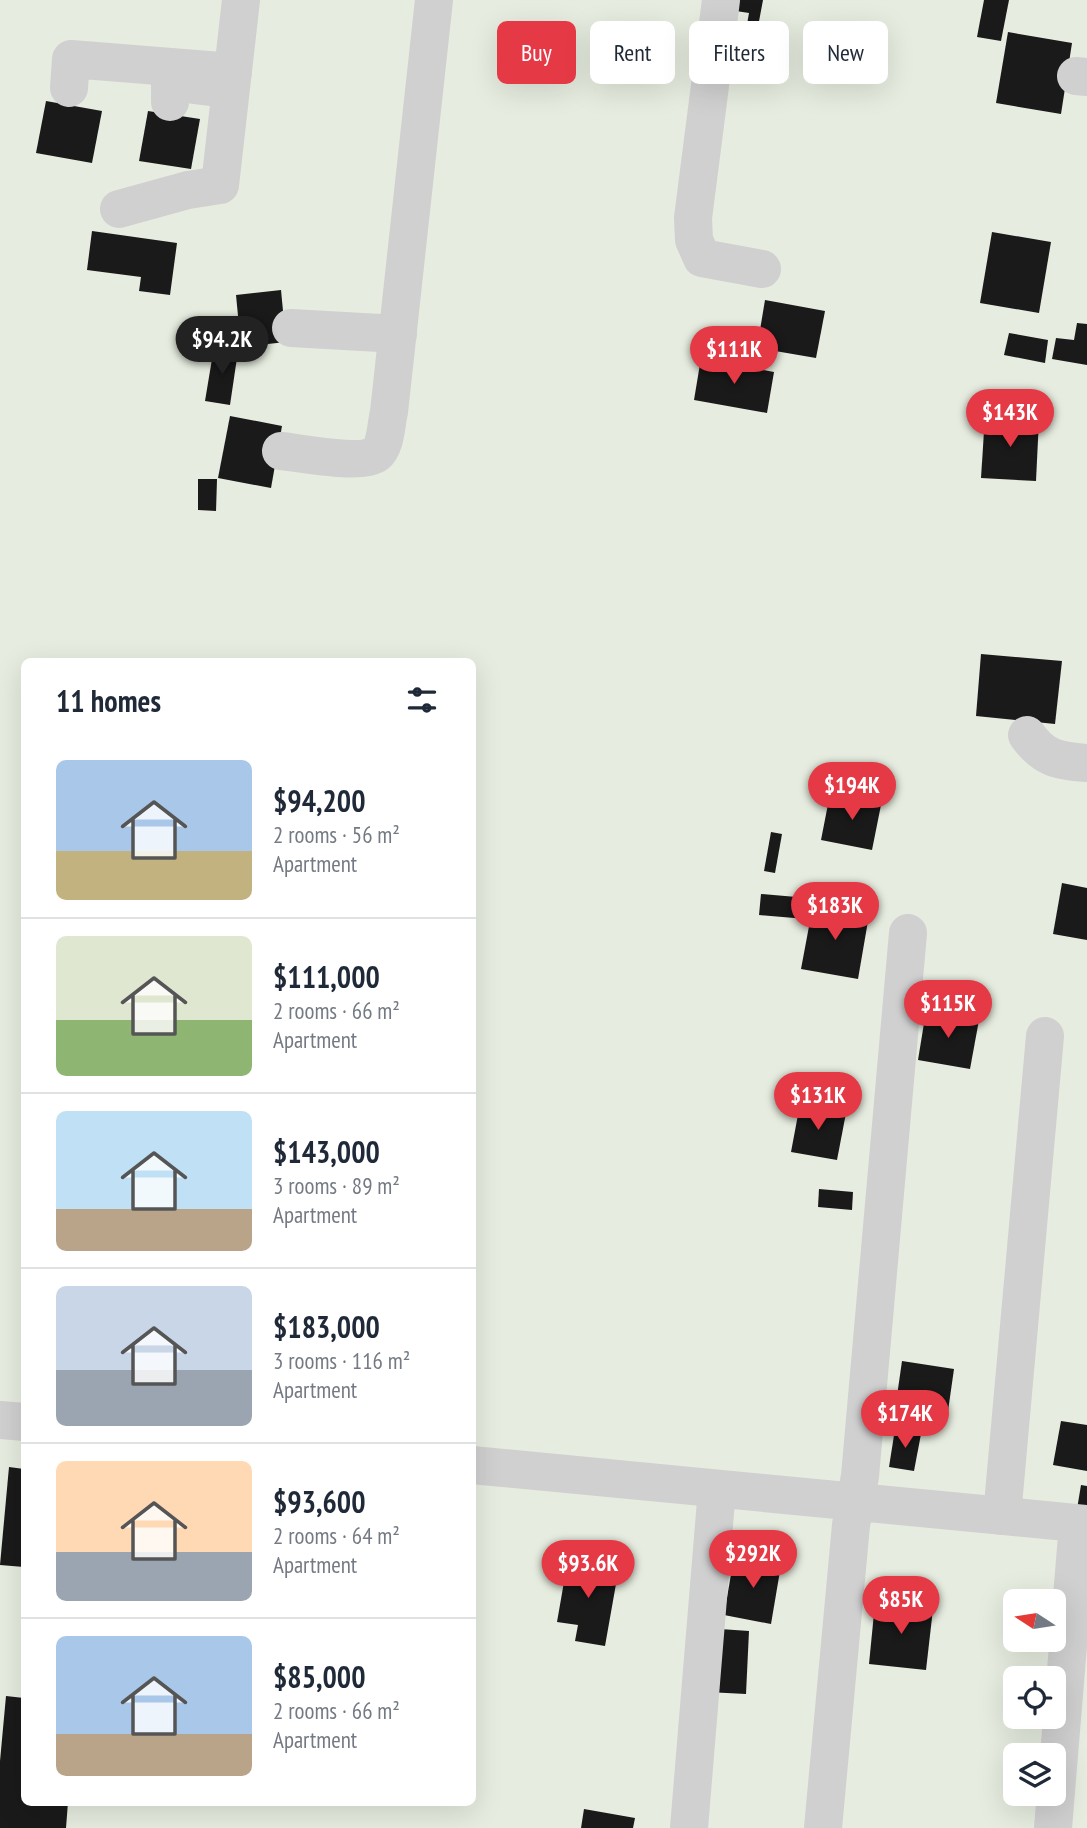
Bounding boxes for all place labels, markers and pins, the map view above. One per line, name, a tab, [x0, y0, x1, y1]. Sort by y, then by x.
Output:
pin: $94.2K	[165, 316, 279, 376]
pin: $111K	[685, 326, 783, 386]
pin: $143K	[961, 390, 1059, 449]
pin: $194K	[803, 762, 901, 822]
pin: $183K	[786, 883, 884, 942]
pin: $115K	[899, 981, 997, 1040]
pin: $131K	[769, 1072, 867, 1132]
pin: $174K	[856, 1390, 954, 1450]
pin: $292K	[704, 1530, 802, 1590]
pin: $93.6K	[531, 1540, 645, 1600]
pin: $85K	[860, 1576, 942, 1636]

